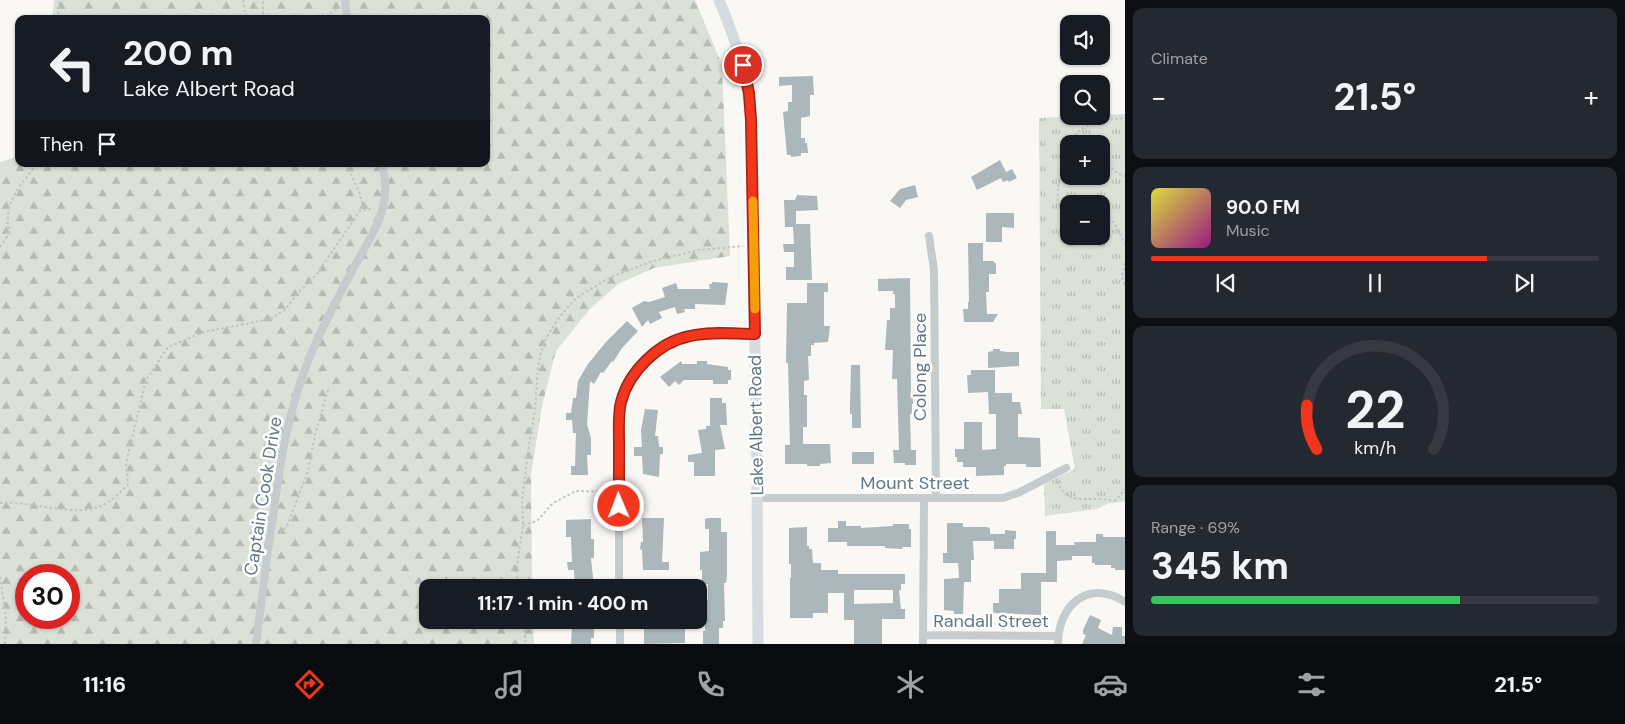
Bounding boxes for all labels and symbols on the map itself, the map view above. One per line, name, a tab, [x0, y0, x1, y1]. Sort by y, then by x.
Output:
pin	[722, 44, 764, 86]
street label: Colong Place	[908, 313, 932, 421]
street label: Lake Albert Road	[743, 355, 769, 495]
street label: Captain Cook Drive	[239, 415, 287, 577]
street label: Mount Street	[860, 471, 970, 495]
position arrow	[592, 479, 644, 531]
speed limit sign: 30	[15, 564, 80, 629]
street label: Randall Street	[933, 609, 1049, 633]

